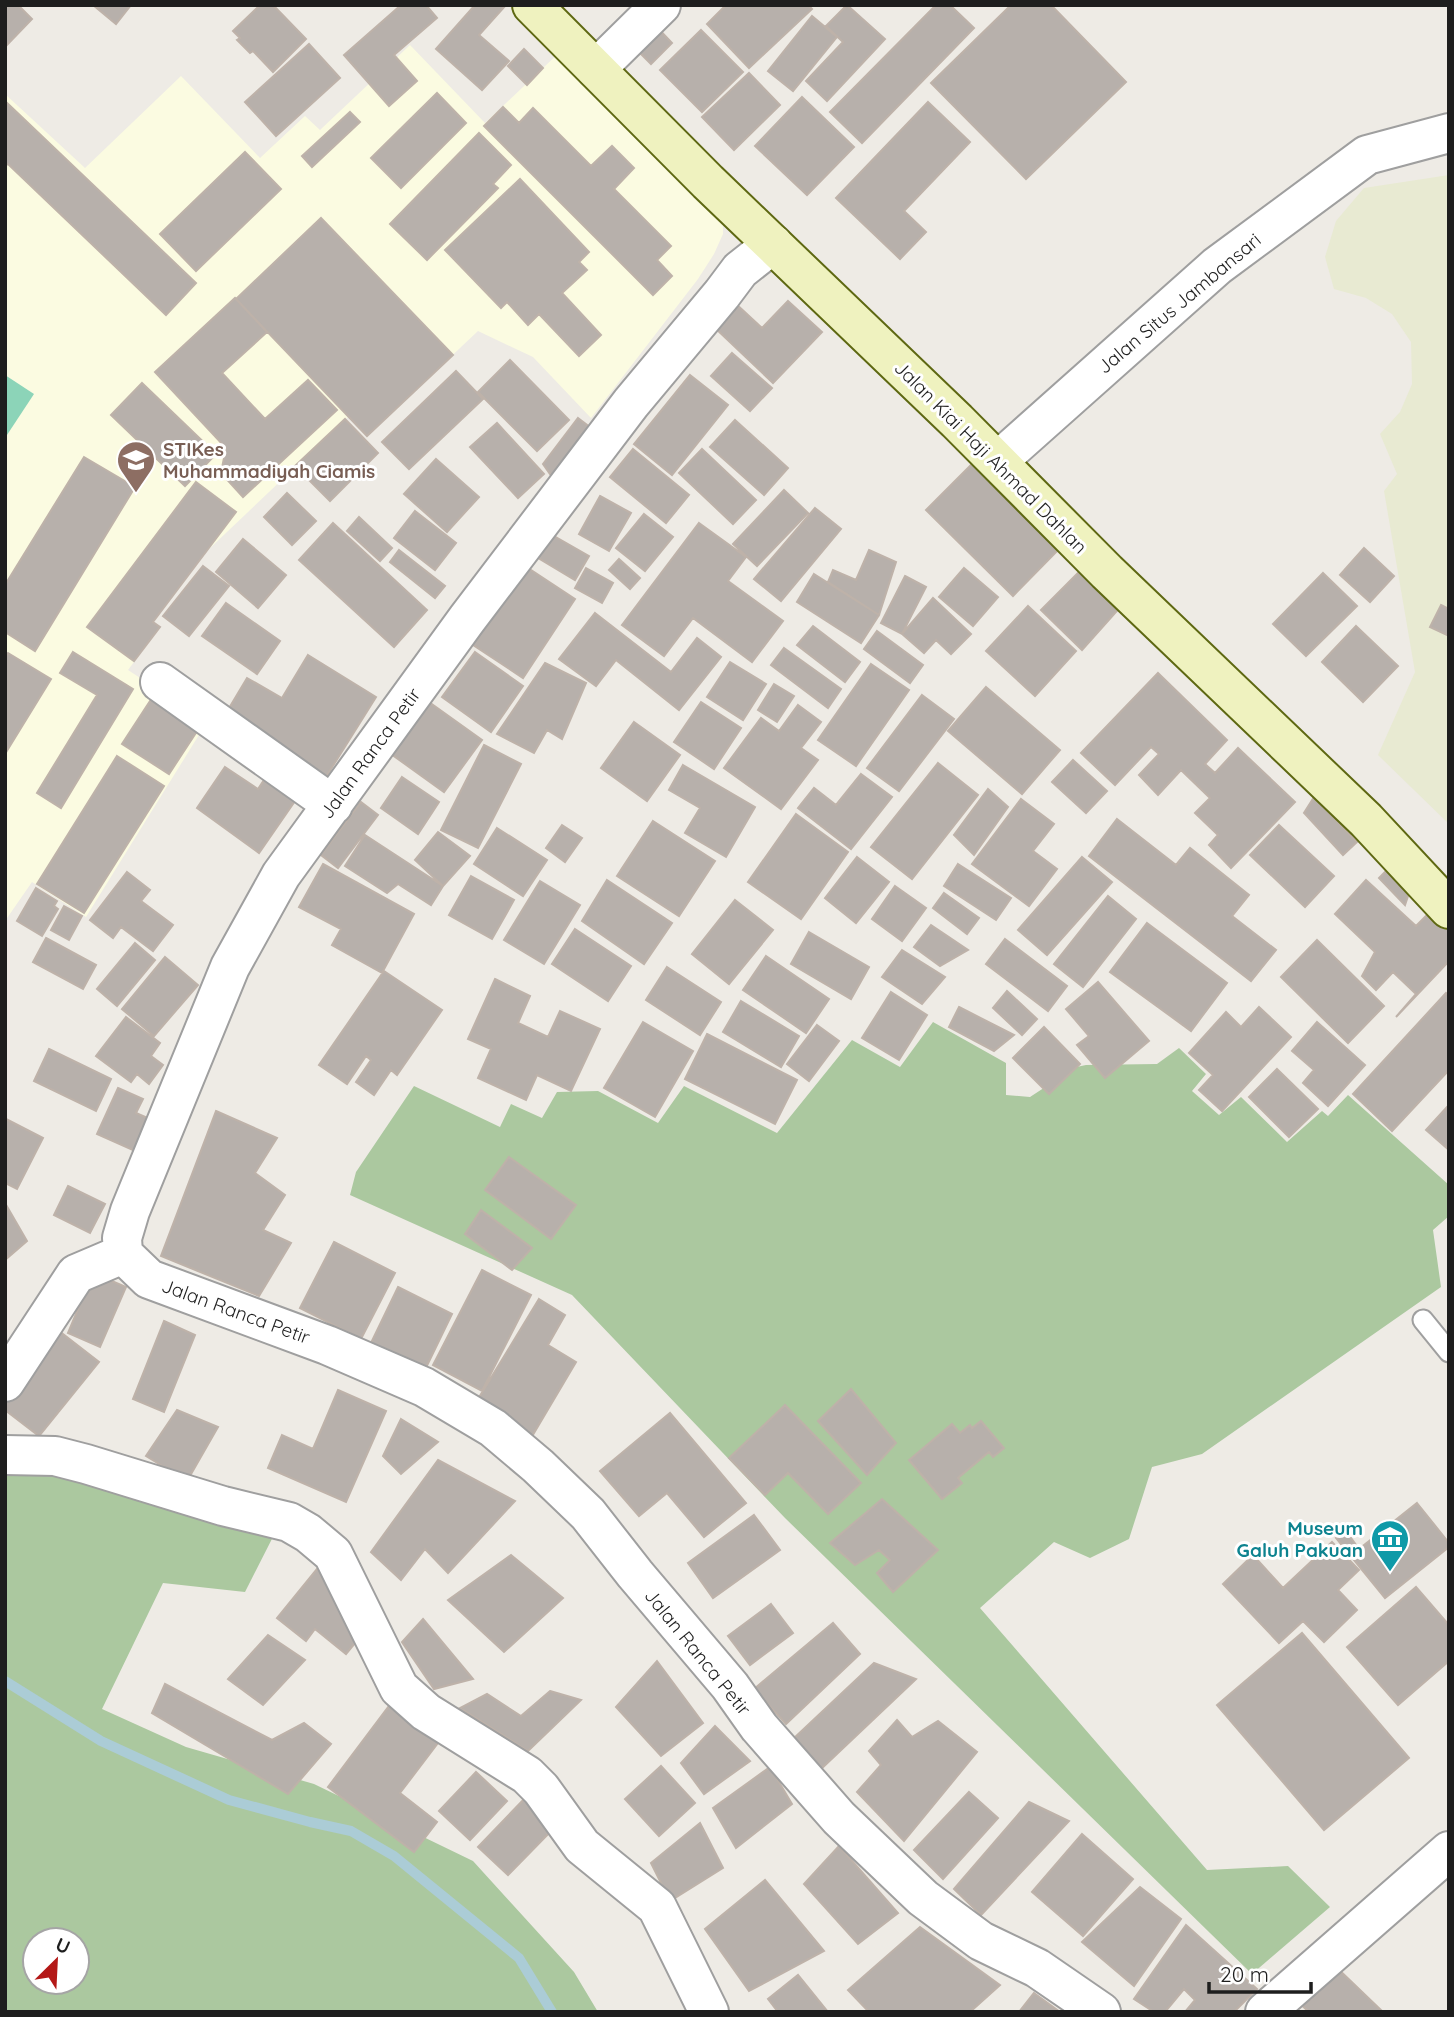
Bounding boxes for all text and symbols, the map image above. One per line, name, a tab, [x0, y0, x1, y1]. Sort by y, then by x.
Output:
street label: Jalan Situs Jambansari	[1092, 228, 1266, 378]
street label: Jalan Kiai Haji Ahmad Dahlan	[889, 355, 1093, 559]
place label: STIKes Muhammadiyah Ciamis	[163, 437, 375, 483]
school or university icon: STIKes Muhammadiyah Ciamis	[115, 439, 157, 494]
street label: Jalan Ranca Petir	[314, 682, 426, 823]
street label: Jalan Ranca Petir	[159, 1273, 314, 1349]
place label: Museum Galuh Pakuan	[1237, 1516, 1363, 1562]
museum icon: Museum Galuh Pakuan	[1369, 1518, 1411, 1573]
street label: Jalan Ranca Petir	[640, 1584, 757, 1721]
north arrow	[21, 1926, 91, 1996]
text: U	[52, 1932, 74, 1959]
scale bar	[1209, 1951, 1310, 1995]
text: 20 m	[1220, 1961, 1269, 1987]

